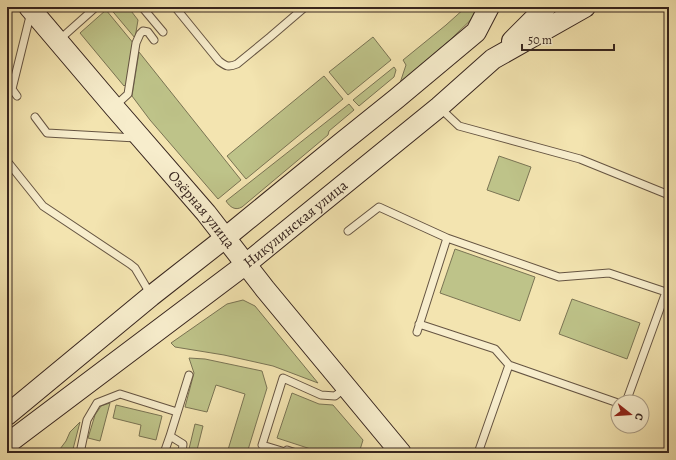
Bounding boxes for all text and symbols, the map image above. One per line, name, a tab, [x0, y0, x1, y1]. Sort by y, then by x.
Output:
scale bar	[522, 26, 614, 52]
text: 50 m	[528, 32, 552, 48]
street label: Озёрная улица	[163, 166, 240, 253]
street label: Никулинская улица	[239, 175, 352, 272]
north arrow	[610, 394, 650, 434]
text: С	[631, 411, 647, 422]

